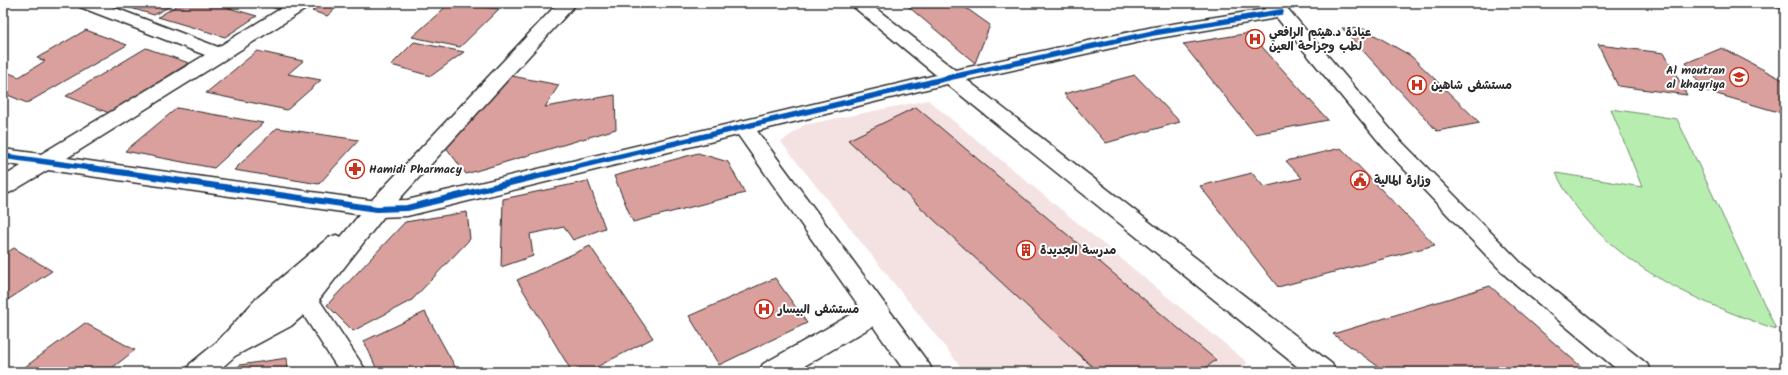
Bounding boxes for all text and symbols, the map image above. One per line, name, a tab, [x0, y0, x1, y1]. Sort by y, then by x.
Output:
place label: عيادة د.هيثم الرافعي لطب وجراحة العين	[1269, 23, 1372, 56]
hospital icon: عيادة د.هيثم الرافعي لطب وجراحة العين	[1244, 28, 1266, 50]
place label: Al moutran al khayriya	[1666, 61, 1725, 94]
school or university icon: Al moutran al khayriya	[1728, 66, 1750, 88]
hospital icon: مستشفى شاهين	[1406, 74, 1428, 96]
place label: مستشفى شاهين	[1431, 76, 1512, 95]
pharmacy icon: Hamidi Pharmacy	[344, 158, 366, 180]
place label: Hamidi Pharmacy	[369, 160, 463, 179]
public building icon: وزارة المالية	[1349, 169, 1371, 191]
place label: وزارة المالية	[1374, 171, 1431, 190]
building icon: مدرسة الجديدة	[1015, 239, 1037, 261]
place label: مدرسة الجديدة	[1040, 241, 1116, 260]
hospital icon: مستشفی البيسار	[753, 298, 775, 320]
place label: مستشفی البيسار	[777, 300, 859, 319]

